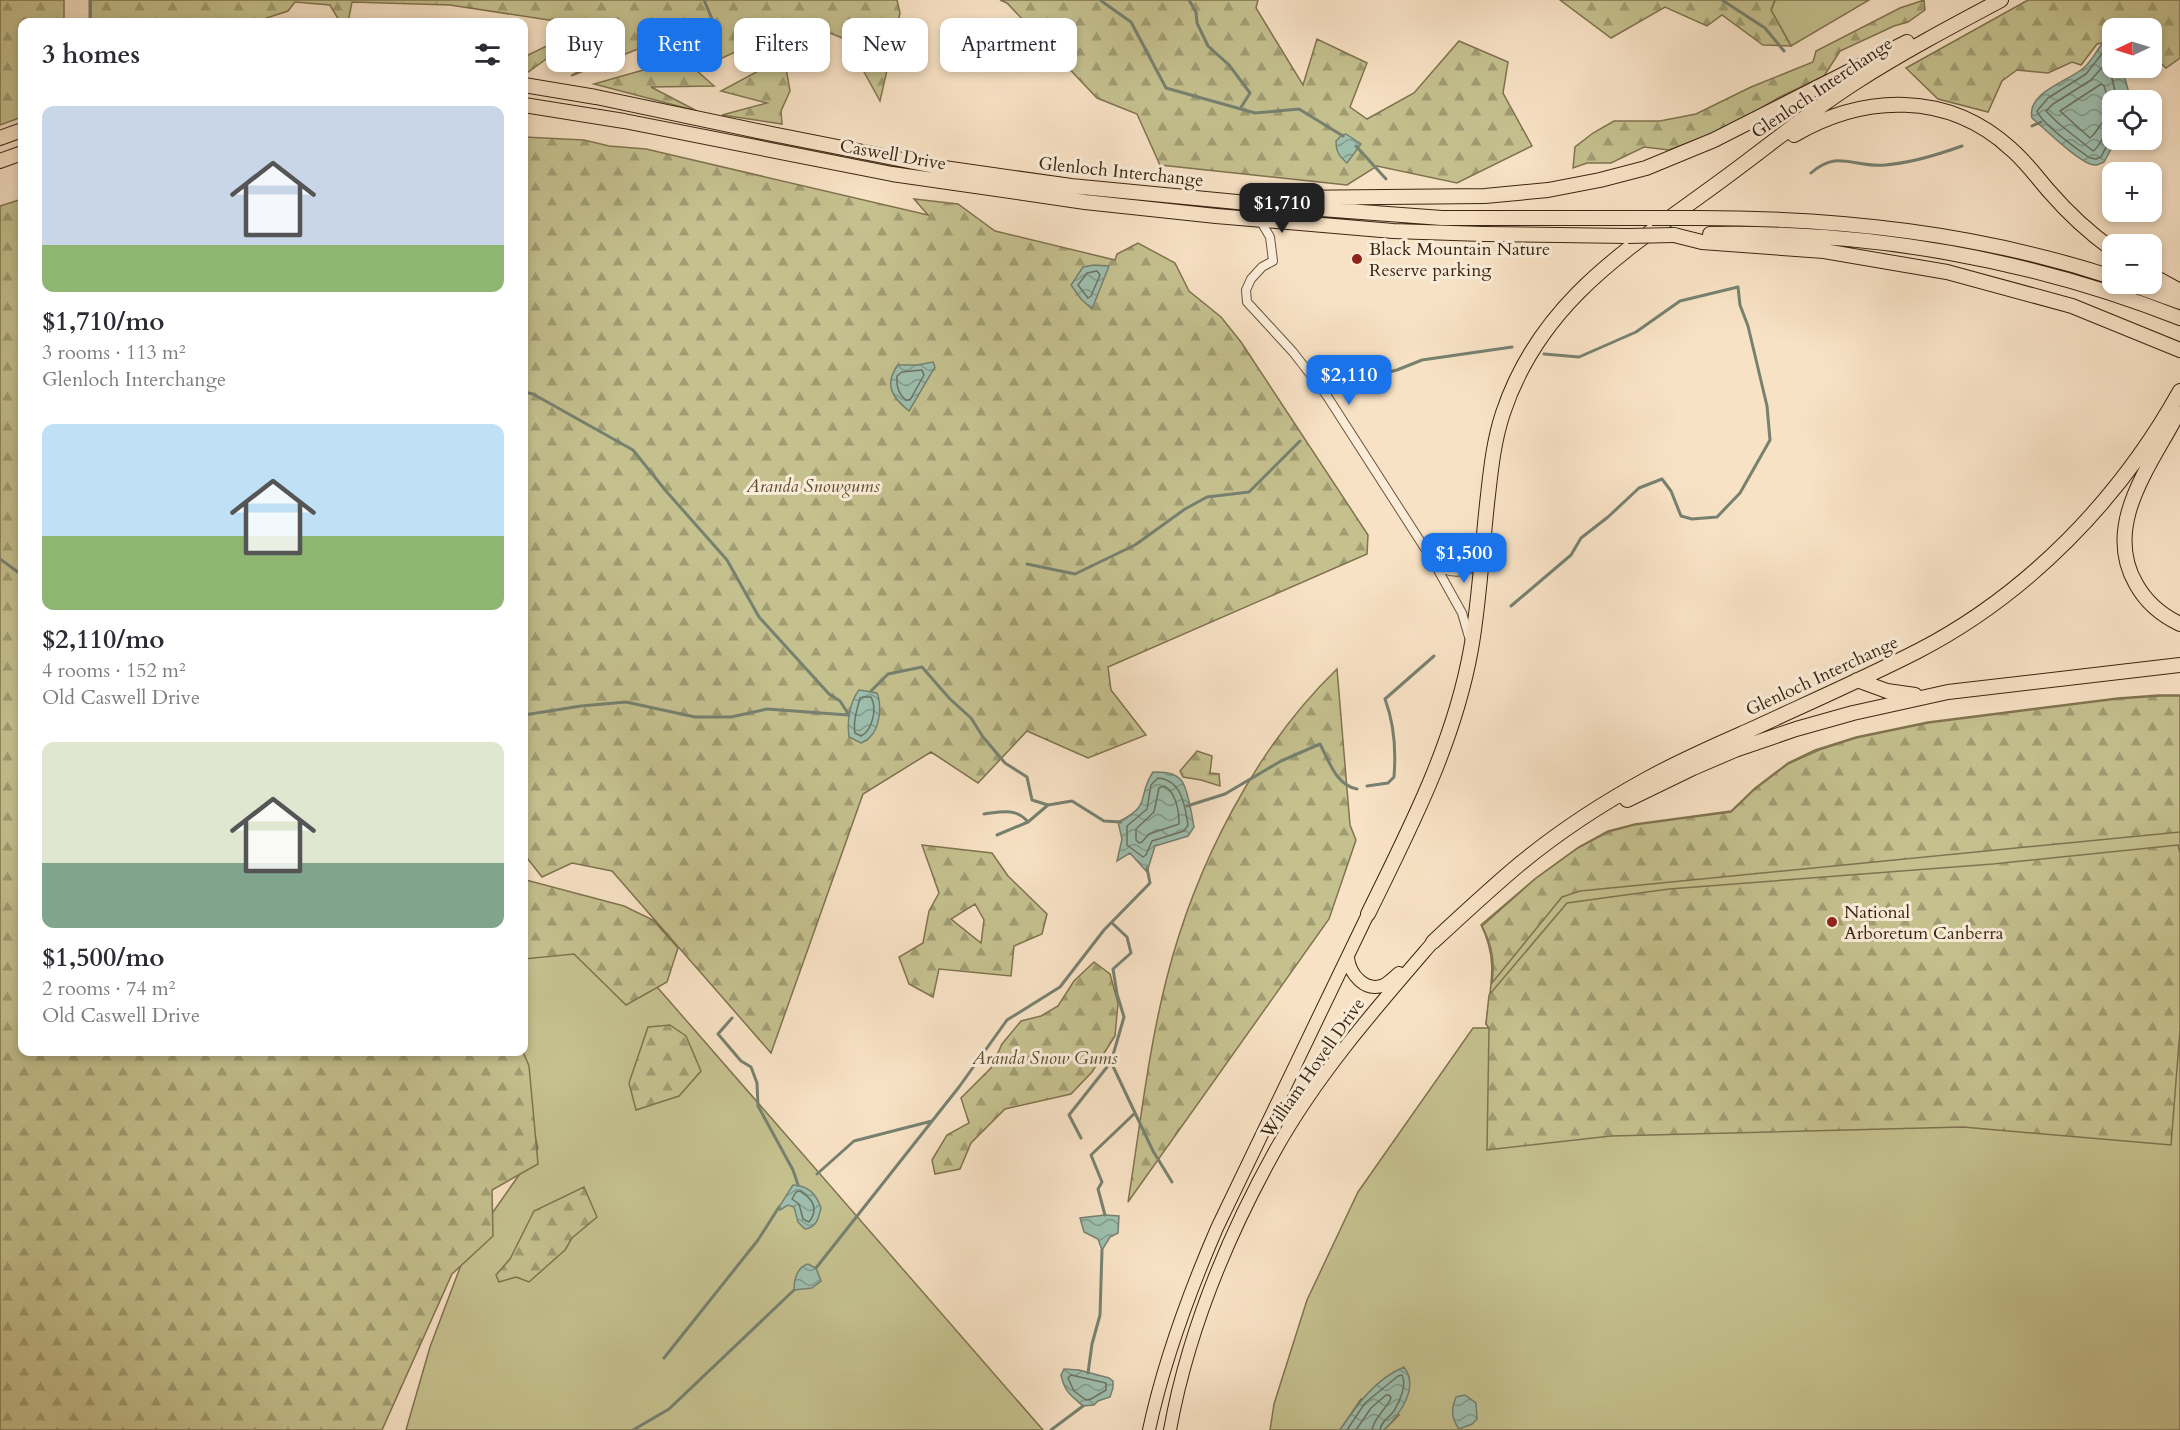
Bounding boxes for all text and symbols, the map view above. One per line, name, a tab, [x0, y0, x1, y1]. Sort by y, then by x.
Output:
chip: Buy	[546, 18, 625, 72]
chip: Rent	[637, 18, 722, 72]
chip: Filters	[734, 18, 830, 72]
chip: New	[842, 18, 928, 72]
chip: Apartment	[940, 18, 1077, 72]
north arrow	[2102, 18, 2162, 78]
map controls	[2102, 18, 2162, 294]
street label: Glenloch Interchange	[1746, 31, 1898, 145]
text: 3 homes	[42, 37, 140, 72]
icon: filters	[471, 38, 504, 71]
button: locate	[2102, 90, 2162, 150]
street label: Caswell Drive	[838, 133, 948, 177]
icon: home	[219, 145, 327, 253]
street label: Glenloch Interchange	[1037, 151, 1205, 193]
button: +	[2102, 162, 2162, 222]
pin: $1,710	[1233, 183, 1331, 234]
text: $1,710	[1253, 189, 1311, 216]
button: −	[2102, 234, 2162, 294]
place label: Black Mountain Nature Reserve parking	[1369, 237, 1550, 283]
marker: Black Mountain Nature Reserve parking	[1350, 252, 1364, 266]
text: $1,710/mo	[42, 304, 165, 339]
text: 3 rooms · 113 m²	[42, 339, 186, 366]
pin: $2,110	[1300, 355, 1398, 406]
text: $2,110	[1320, 361, 1378, 388]
text: Glenloch Interchange	[42, 366, 226, 393]
icon: home	[219, 463, 327, 571]
park label: Aranda Snowgums	[745, 474, 880, 499]
pin: $1,500	[1415, 533, 1513, 584]
text: $1,500	[1435, 539, 1493, 566]
text: $2,110/mo	[42, 622, 165, 657]
street label: Glenloch Interchange	[1742, 630, 1902, 722]
text: 4 rooms · 152 m²	[42, 657, 186, 684]
text: Old Caswell Drive	[42, 684, 200, 711]
icon: home	[219, 781, 327, 889]
place label: National Arboretum Canberra	[1844, 900, 2004, 946]
marker: National Arboretum Canberra	[1825, 915, 1839, 929]
text: $1,500/mo	[42, 940, 165, 975]
text: 2 rooms · 74 m²	[42, 975, 175, 1002]
street label: William Hovell Drive	[1254, 993, 1371, 1144]
text: Old Caswell Drive	[42, 1002, 200, 1029]
park label: Aranda Snow Gums	[971, 1046, 1118, 1071]

